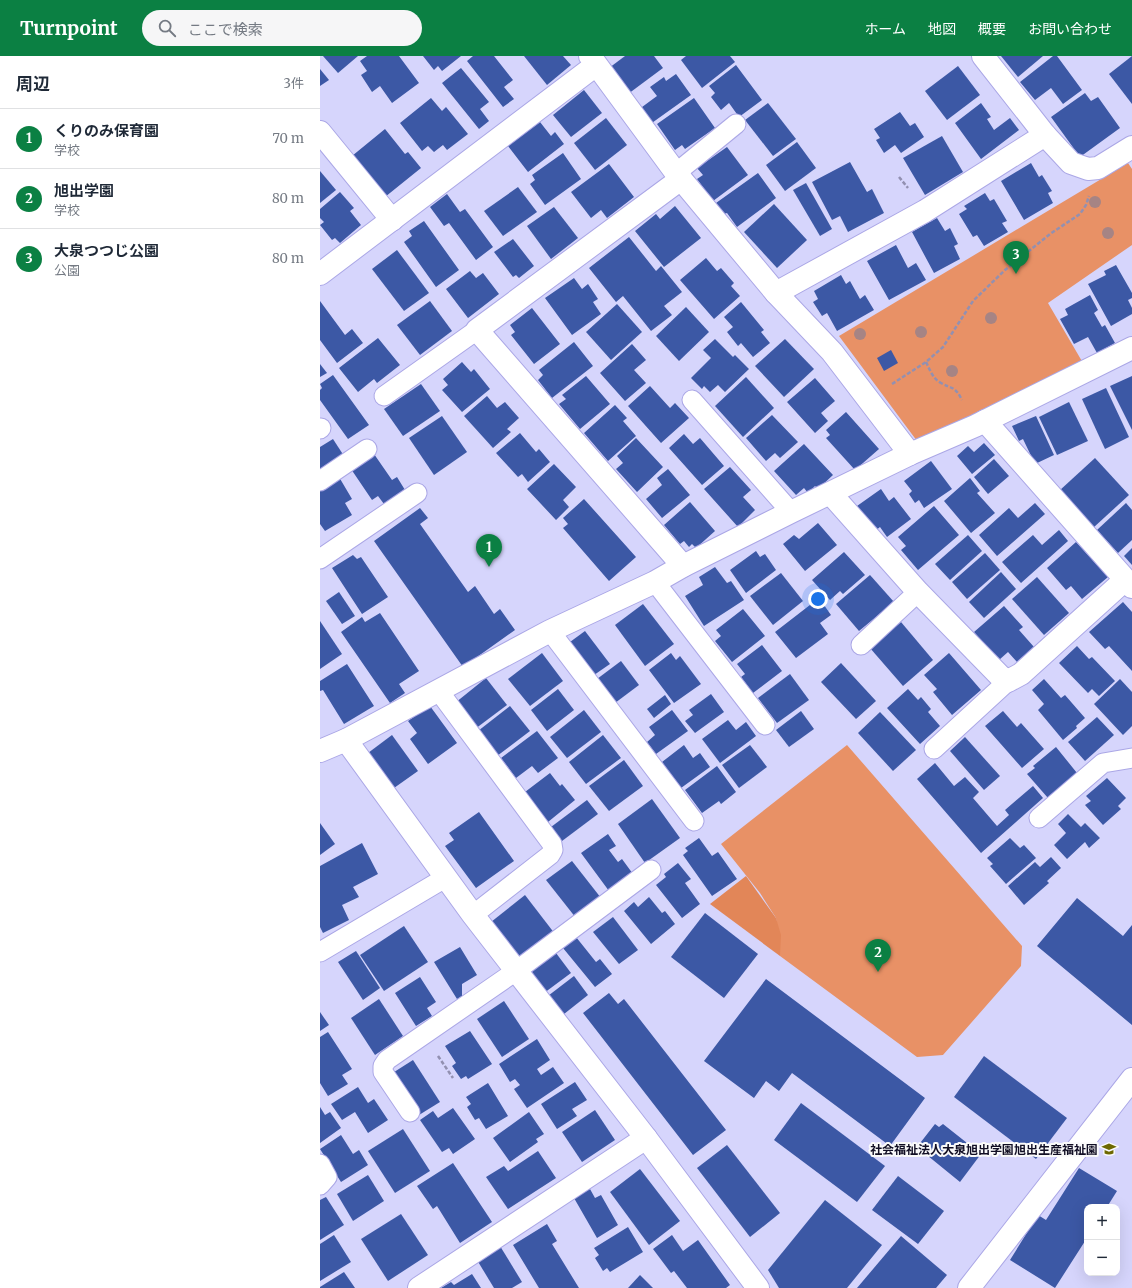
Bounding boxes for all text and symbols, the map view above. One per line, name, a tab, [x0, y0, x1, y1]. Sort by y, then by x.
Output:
search box	[142, 10, 422, 46]
text: Turnpoint	[20, 16, 118, 40]
icon: search	[156, 17, 178, 39]
text: ここで検索	[188, 20, 263, 39]
text: ホーム	[864, 20, 906, 38]
text: 地図	[928, 20, 956, 38]
text: 概要	[978, 20, 1006, 38]
text: お問い合わせ	[1028, 20, 1112, 38]
text: 周辺	[16, 73, 50, 95]
text: 3件	[284, 75, 304, 92]
text: くりのみ保育園	[54, 121, 159, 140]
text: 1	[26, 130, 32, 147]
text: 70 m	[273, 130, 304, 147]
text: 学校	[54, 142, 80, 159]
text: 旭出学園	[54, 181, 114, 200]
text: 2	[25, 190, 33, 207]
text: 80 m	[272, 190, 304, 207]
text: 学校	[54, 202, 80, 219]
text: 大泉つつじ公園	[54, 241, 159, 260]
pin: 3	[1003, 241, 1029, 274]
text: 3	[25, 250, 33, 267]
text: 80 m	[272, 250, 304, 267]
text: 公園	[54, 262, 80, 279]
pin: 1	[476, 534, 502, 567]
your location	[808, 589, 828, 609]
pin: 2	[865, 939, 891, 972]
school or university icon: 社会福祉法人大泉旭出学園旭出生産福祉園	[1101, 1141, 1117, 1157]
place label: 社会福祉法人大泉旭出学園旭出生産福祉園	[870, 1142, 1098, 1157]
map controls	[1084, 1204, 1120, 1276]
button: +	[1084, 1204, 1120, 1240]
button: −	[1084, 1240, 1120, 1276]

